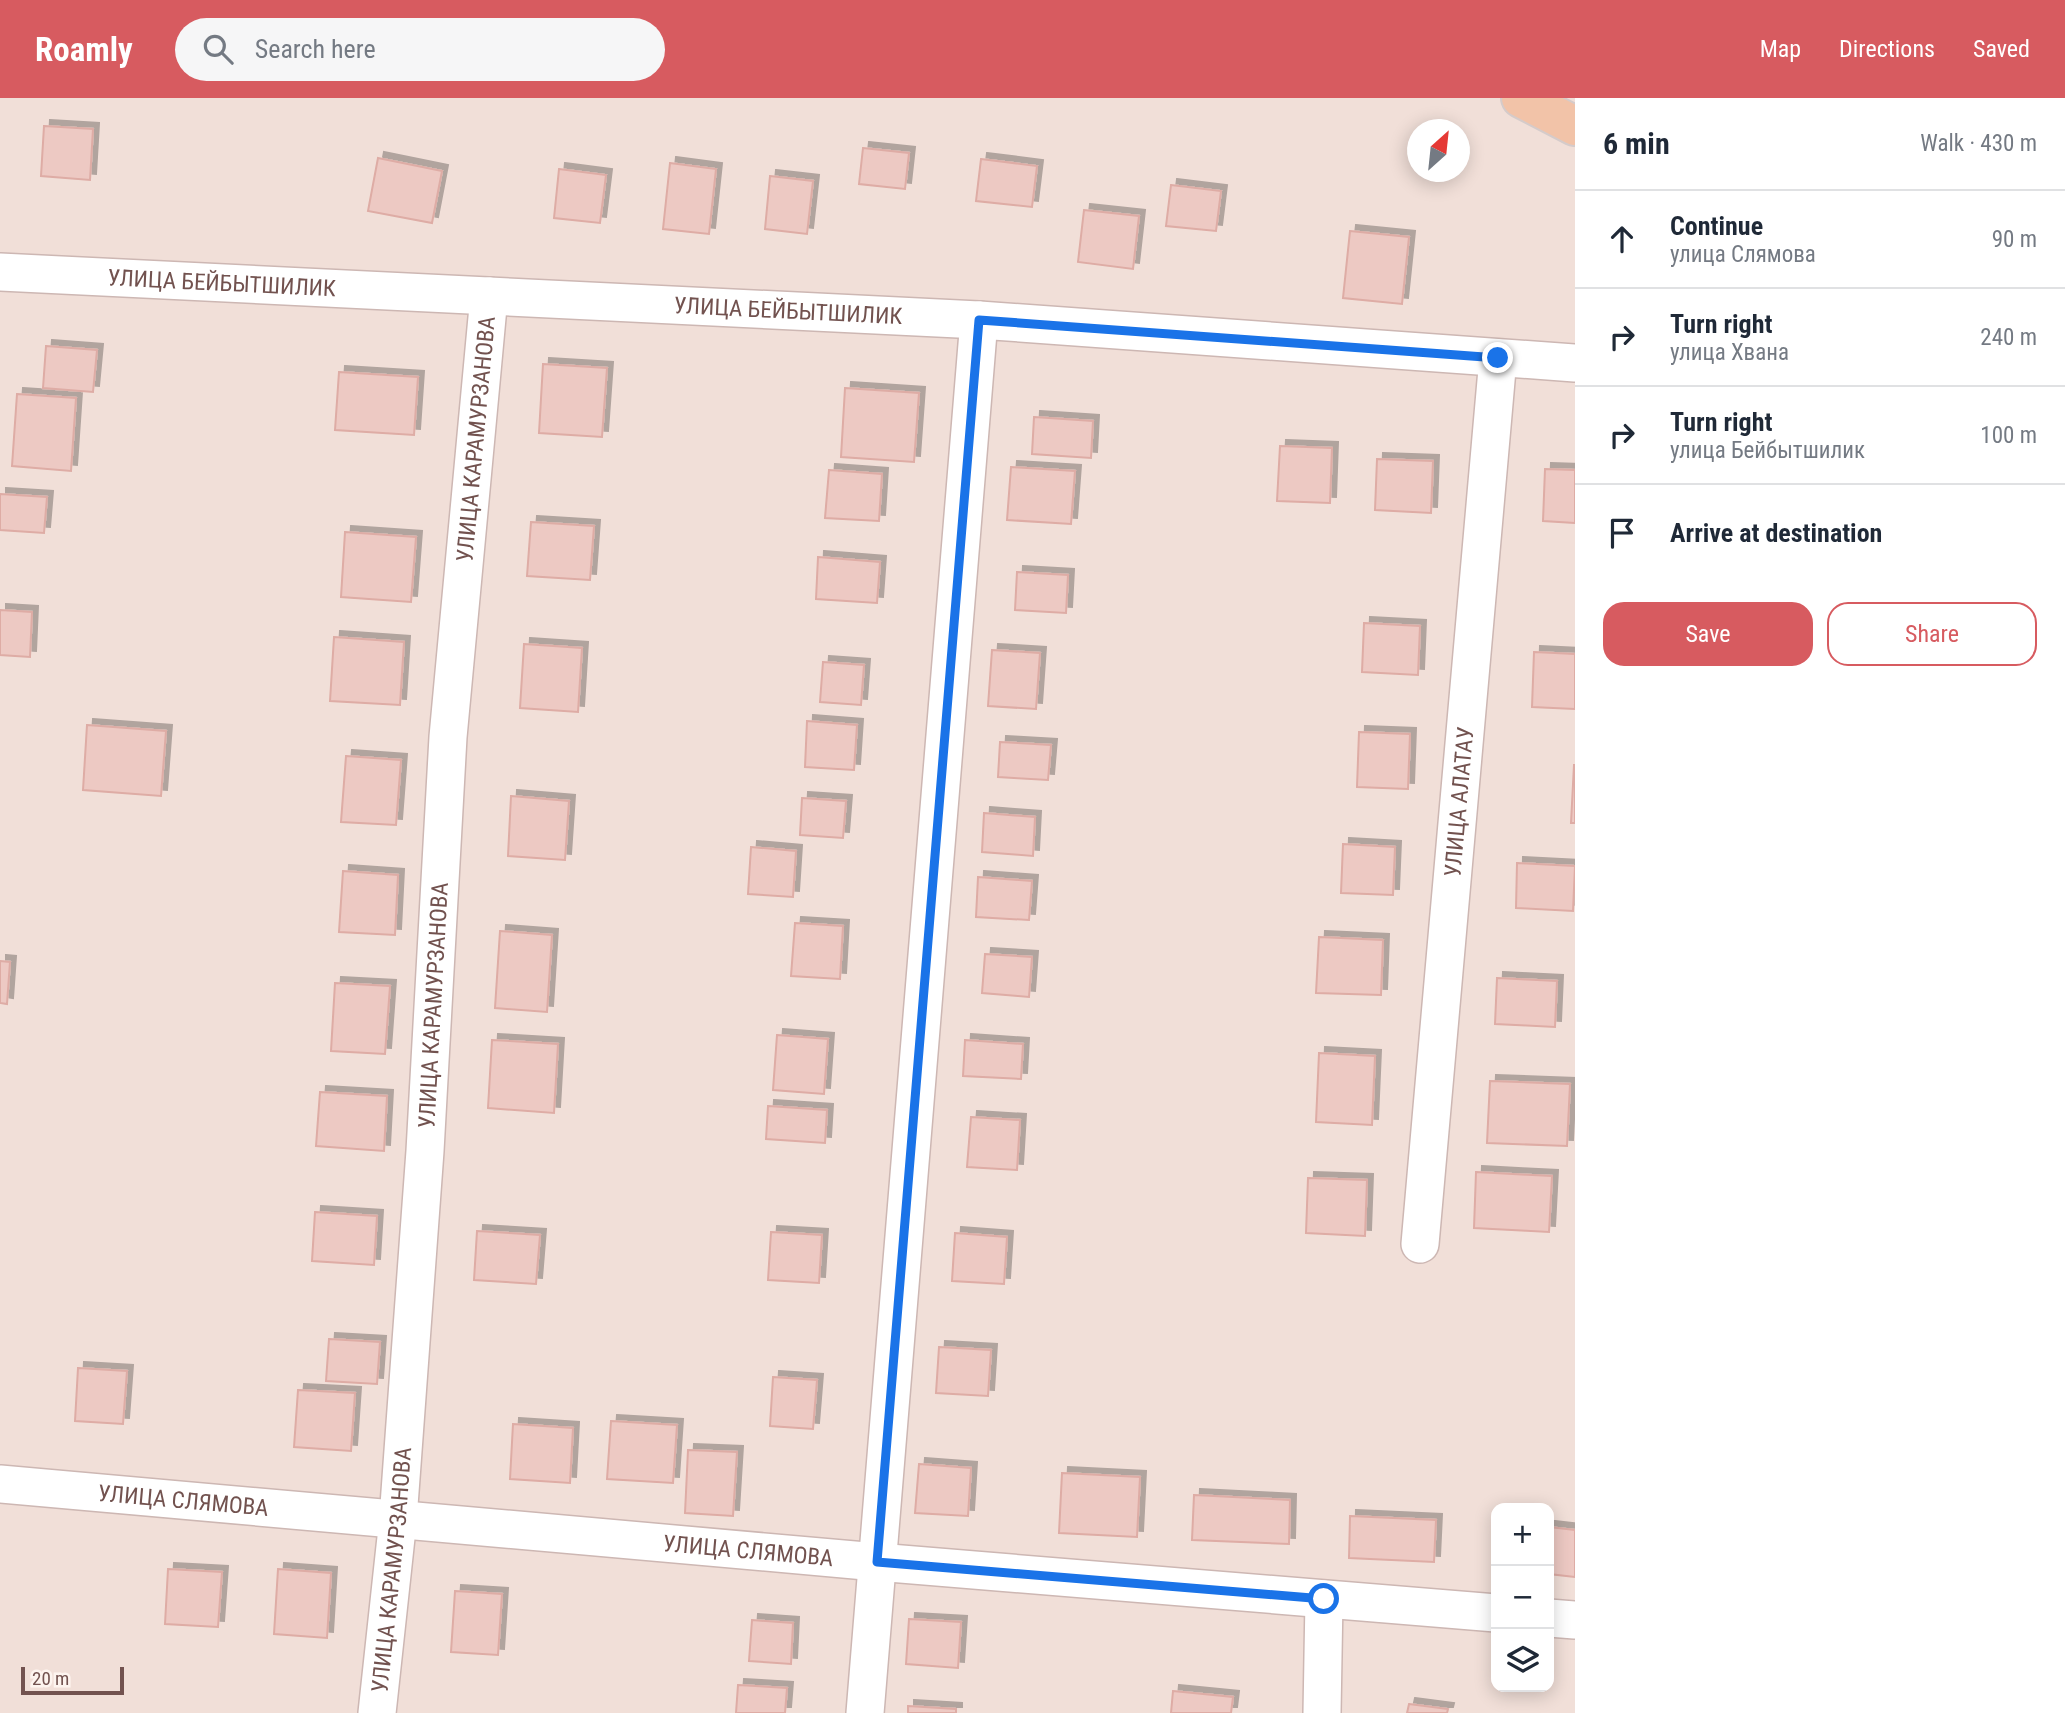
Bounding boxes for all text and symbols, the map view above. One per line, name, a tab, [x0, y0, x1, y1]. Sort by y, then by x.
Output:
search box	[175, 18, 665, 81]
text: Roamly	[35, 30, 133, 69]
icon: search	[199, 30, 237, 68]
text: Search here	[255, 34, 376, 64]
text: Map	[1760, 35, 1801, 63]
text: Directions	[1839, 35, 1935, 63]
text: Saved	[1973, 35, 2030, 63]
north arrow	[1407, 119, 1470, 182]
text: 6 min	[1603, 126, 1670, 161]
text: Walk · 430 m	[1920, 130, 2037, 157]
text: Continue	[1670, 211, 1763, 241]
icon: ahead	[1603, 220, 1641, 258]
text: 90 m	[1992, 226, 2037, 253]
text: улица Слямова	[1670, 241, 1816, 268]
street label: УЛИЦА БЕЙБЫТШИЛИК	[107, 264, 337, 302]
street label: УЛИЦА БЕЙБЫТШИЛИК	[673, 292, 903, 330]
text: Turn right	[1670, 309, 1772, 339]
street label: УЛИЦА КАРАМУРЗАНОВА	[451, 315, 501, 563]
icon: right	[1603, 318, 1641, 356]
text: 240 m	[1980, 324, 2037, 351]
text: улица Хвана	[1670, 339, 1789, 366]
route end	[1482, 342, 1513, 373]
text: Turn right	[1670, 407, 1772, 437]
icon: right	[1603, 416, 1641, 454]
text: 100 m	[1980, 422, 2037, 449]
text: улица Бейбытшилик	[1670, 437, 1865, 464]
icon: arrive	[1603, 514, 1641, 552]
text: Arrive at destination	[1670, 518, 1882, 548]
button: Save	[1603, 602, 1813, 666]
button: Share	[1827, 602, 2037, 666]
street label: УЛИЦА АЛАТАУ	[1439, 726, 1479, 878]
street label: УЛИЦА КАРАМУРЗАНОВА	[413, 882, 454, 1129]
street label: УЛИЦА КАРАМУРЗАНОВА	[366, 1446, 417, 1694]
street label: УЛИЦА СЛЯМОВА	[97, 1480, 270, 1522]
map controls	[1491, 1503, 1554, 1692]
button: +	[1491, 1503, 1554, 1566]
street label: УЛИЦА СЛЯМОВА	[662, 1530, 834, 1572]
button: −	[1491, 1566, 1554, 1629]
route start	[1308, 1583, 1339, 1614]
button: layers	[1491, 1629, 1554, 1692]
scale bar	[21, 1664, 124, 1696]
text: 20 m	[32, 1667, 69, 1690]

